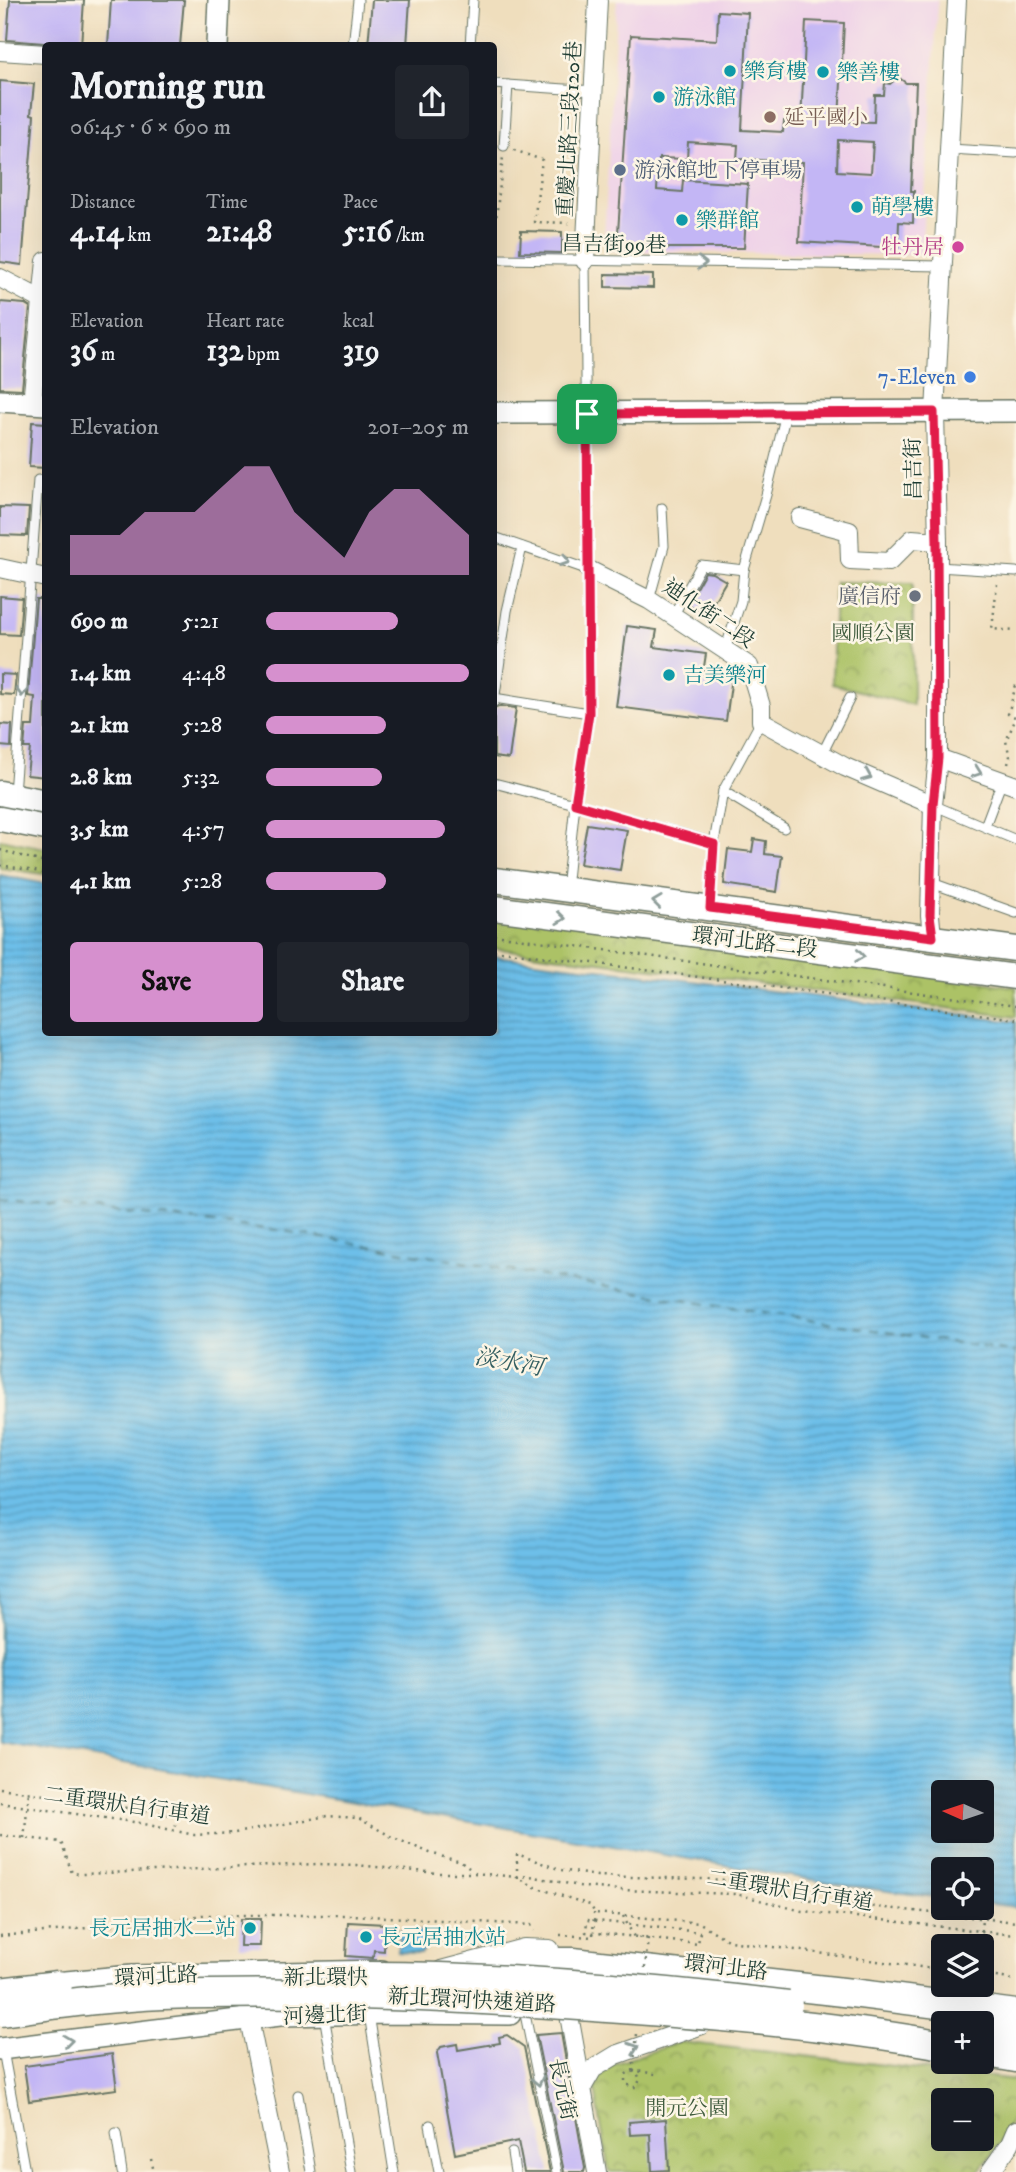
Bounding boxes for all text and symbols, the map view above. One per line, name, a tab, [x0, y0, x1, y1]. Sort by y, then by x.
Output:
street label: 重慶北路三段120巷	[552, 40, 588, 218]
place label: 樂育樓	[744, 59, 807, 85]
place label: 樂善樓	[837, 60, 900, 86]
text: Morning run	[70, 63, 265, 111]
marker: 樂育樓	[722, 63, 738, 79]
marker: 樂善樓	[815, 64, 831, 80]
button: share	[395, 65, 469, 139]
place label: 游泳館	[673, 85, 736, 111]
marker: 游泳館	[651, 89, 667, 105]
place label: 延平國小	[784, 105, 868, 131]
marker: 延平國小	[762, 109, 778, 125]
text: 06:45 · 6 × 690 m	[70, 113, 231, 142]
place label: 游泳館地下停車場	[634, 158, 802, 184]
marker: 游泳館地下停車場	[612, 162, 628, 178]
text: Distance	[70, 191, 135, 214]
text: Time	[206, 191, 248, 214]
text: Pace	[343, 191, 378, 214]
place label: 萌學樓	[871, 195, 934, 221]
marker: 萌學樓	[849, 199, 865, 215]
place label: 樂群館	[696, 208, 759, 234]
marker: 樂群館	[674, 212, 690, 228]
text: 4.14	[70, 214, 123, 251]
text: 21:48	[206, 214, 272, 251]
text: 5:16	[343, 214, 392, 251]
text: km	[123, 224, 151, 247]
text: /km	[392, 224, 425, 247]
street label: 昌吉街99巷	[561, 231, 667, 259]
place label: 牡丹居	[881, 235, 944, 261]
marker: 牡丹居	[950, 239, 966, 255]
one-way arrow	[697, 255, 708, 270]
text: Elevation	[70, 310, 144, 333]
text: Heart rate	[206, 310, 284, 333]
text: kcal	[343, 310, 374, 333]
text: 36	[70, 333, 97, 370]
text: 132	[206, 333, 243, 370]
text: 319	[343, 333, 380, 370]
text: m	[97, 343, 115, 366]
text: bpm	[243, 343, 280, 366]
place label: 7-Eleven	[878, 365, 956, 391]
marker: 7-Eleven	[962, 369, 978, 385]
pin	[557, 384, 617, 444]
icon: arrive	[568, 395, 606, 433]
text: Elevation	[70, 413, 159, 442]
text: 201–205 m	[368, 413, 469, 442]
street label: 昌吉街	[900, 437, 928, 501]
one-way arrow	[558, 553, 570, 567]
street label: 迪化街二段	[658, 574, 759, 654]
place label: 廣信府	[838, 584, 901, 610]
marker: 廣信府	[907, 588, 923, 604]
text: 690 m	[70, 607, 128, 636]
text: 5:21	[182, 607, 219, 636]
park label: 國順公園	[831, 621, 915, 647]
text: 1.4 km	[70, 659, 131, 688]
text: 4:48	[182, 659, 226, 688]
place label: 吉美樂河	[683, 663, 767, 689]
marker: 吉美樂河	[661, 667, 677, 683]
one-way arrow	[15, 686, 30, 697]
text: 2.1 km	[70, 711, 129, 740]
text: 5:28	[182, 711, 222, 740]
text: 2.8 km	[70, 763, 132, 792]
text: 5:32	[182, 763, 219, 792]
one-way arrow	[970, 764, 982, 778]
one-way arrow	[860, 768, 872, 782]
text: 3.5 km	[70, 815, 129, 844]
text: 4:57	[182, 815, 225, 844]
text: 4.1 km	[70, 867, 131, 896]
text: 5:28	[182, 867, 222, 896]
one-way arrow	[651, 894, 663, 909]
one-way arrow	[555, 910, 567, 925]
street label: 環河北路二段	[691, 922, 819, 964]
button: Save	[70, 942, 263, 1022]
button: Share	[277, 942, 469, 1022]
one-way arrow	[854, 948, 866, 963]
water label: 淡水河	[472, 1342, 549, 1383]
north arrow	[931, 1780, 994, 1843]
map controls	[931, 1780, 994, 2151]
street label: 二重環狀自行車道	[42, 1781, 212, 1831]
button: locate	[931, 1857, 994, 1920]
street label: 二重環狀自行車道	[705, 1865, 875, 1917]
place label: 長元居抽水二站	[89, 1916, 236, 1942]
marker: 長元居抽水二站	[242, 1920, 258, 1936]
place label: 長元居抽水站	[380, 1925, 506, 1951]
marker: 長元居抽水站	[358, 1929, 374, 1945]
button: layers	[931, 1934, 994, 1997]
street label: 環河北路	[683, 1950, 769, 1986]
street label: 環河北路	[113, 1962, 199, 1992]
street label: 新北環快	[284, 1965, 368, 1991]
street label: 新北環河快速道路	[387, 1984, 557, 2018]
street label: 河邊北街	[283, 2002, 367, 2030]
button: +	[931, 2011, 994, 2074]
one-way arrow	[62, 2034, 74, 2049]
one-way arrow	[628, 2042, 640, 2056]
street label: 長元街	[543, 2056, 581, 2123]
one-way arrow	[530, 2075, 545, 2087]
button: −	[931, 2088, 994, 2151]
park label: 開元公園	[645, 2096, 729, 2122]

